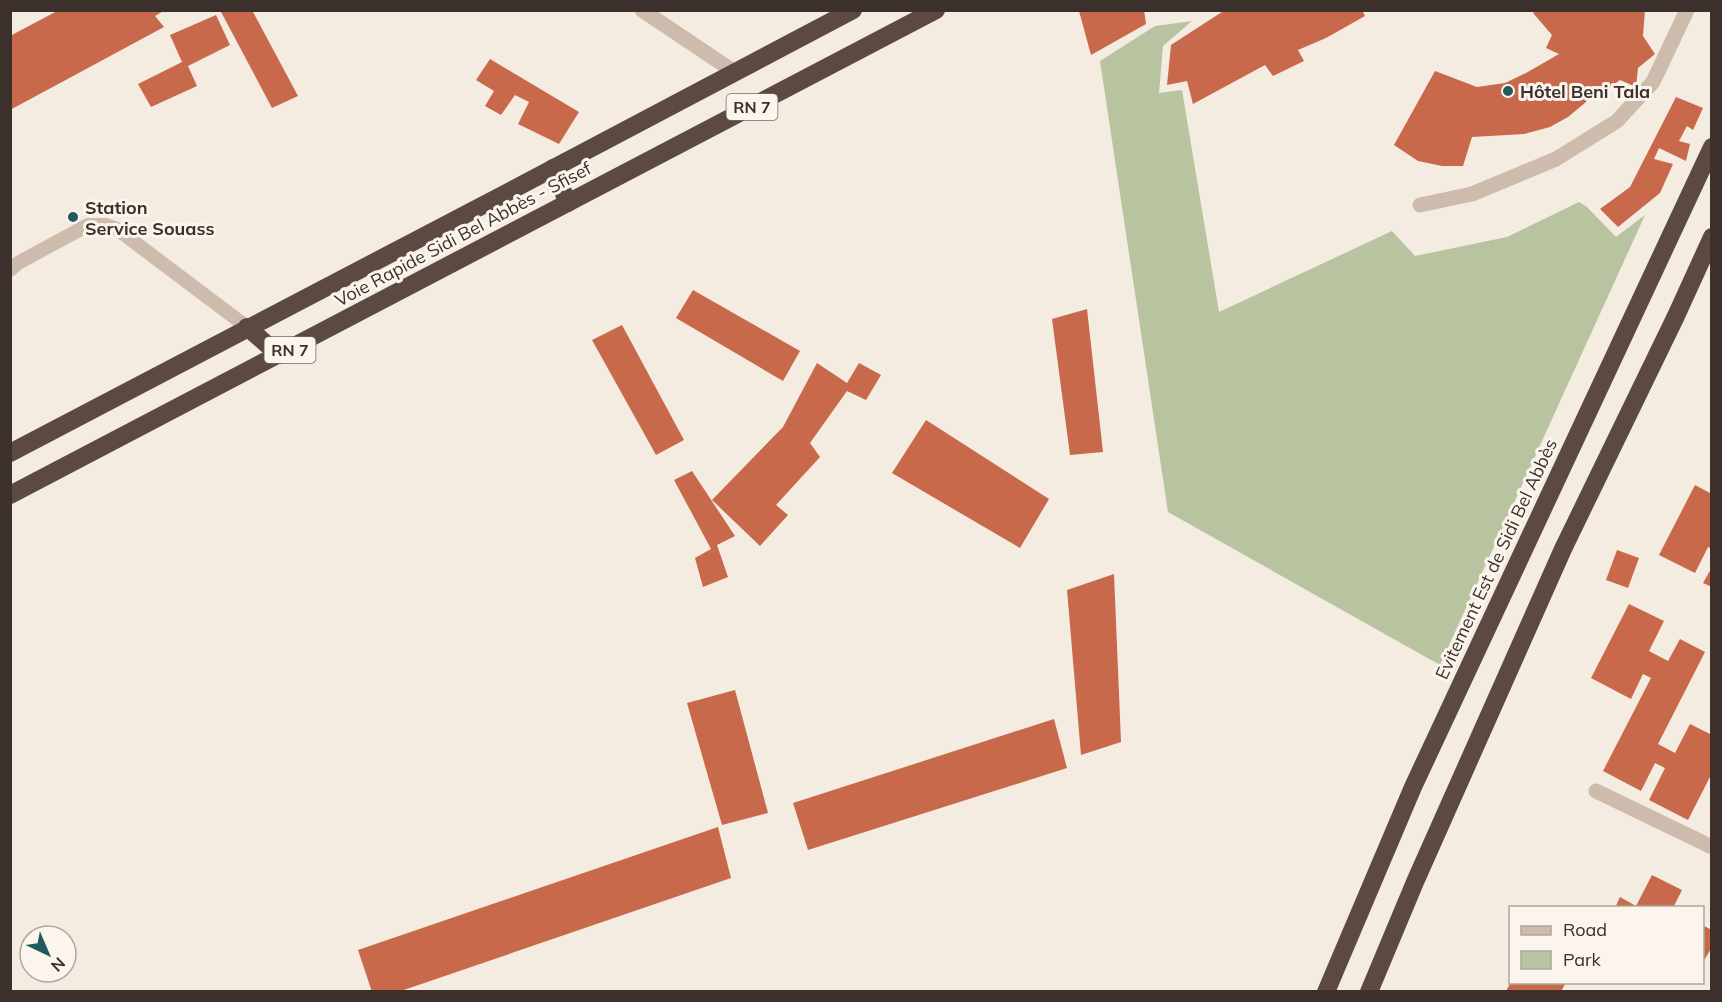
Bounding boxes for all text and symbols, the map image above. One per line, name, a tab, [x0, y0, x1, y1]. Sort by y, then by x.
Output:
place label: Hôtel Beni Tala	[1520, 80, 1650, 103]
marker: Hôtel Beni Tala	[1501, 84, 1515, 98]
road number: RN 7	[726, 94, 777, 120]
street label: Voie Rapide Sidi Bel Abbès - Sfisef	[331, 156, 596, 312]
place label: Station Service Souass	[85, 196, 214, 240]
marker: Station Service Souass	[66, 210, 80, 224]
road number: RN 7	[264, 337, 316, 363]
street label: Evitement Est de Sidi Bel Abbès	[1430, 435, 1562, 683]
legend	[1509, 906, 1704, 984]
text: Road	[1563, 918, 1607, 941]
north arrow	[18, 924, 78, 984]
text: Park	[1563, 948, 1602, 971]
text: N	[47, 953, 70, 976]

